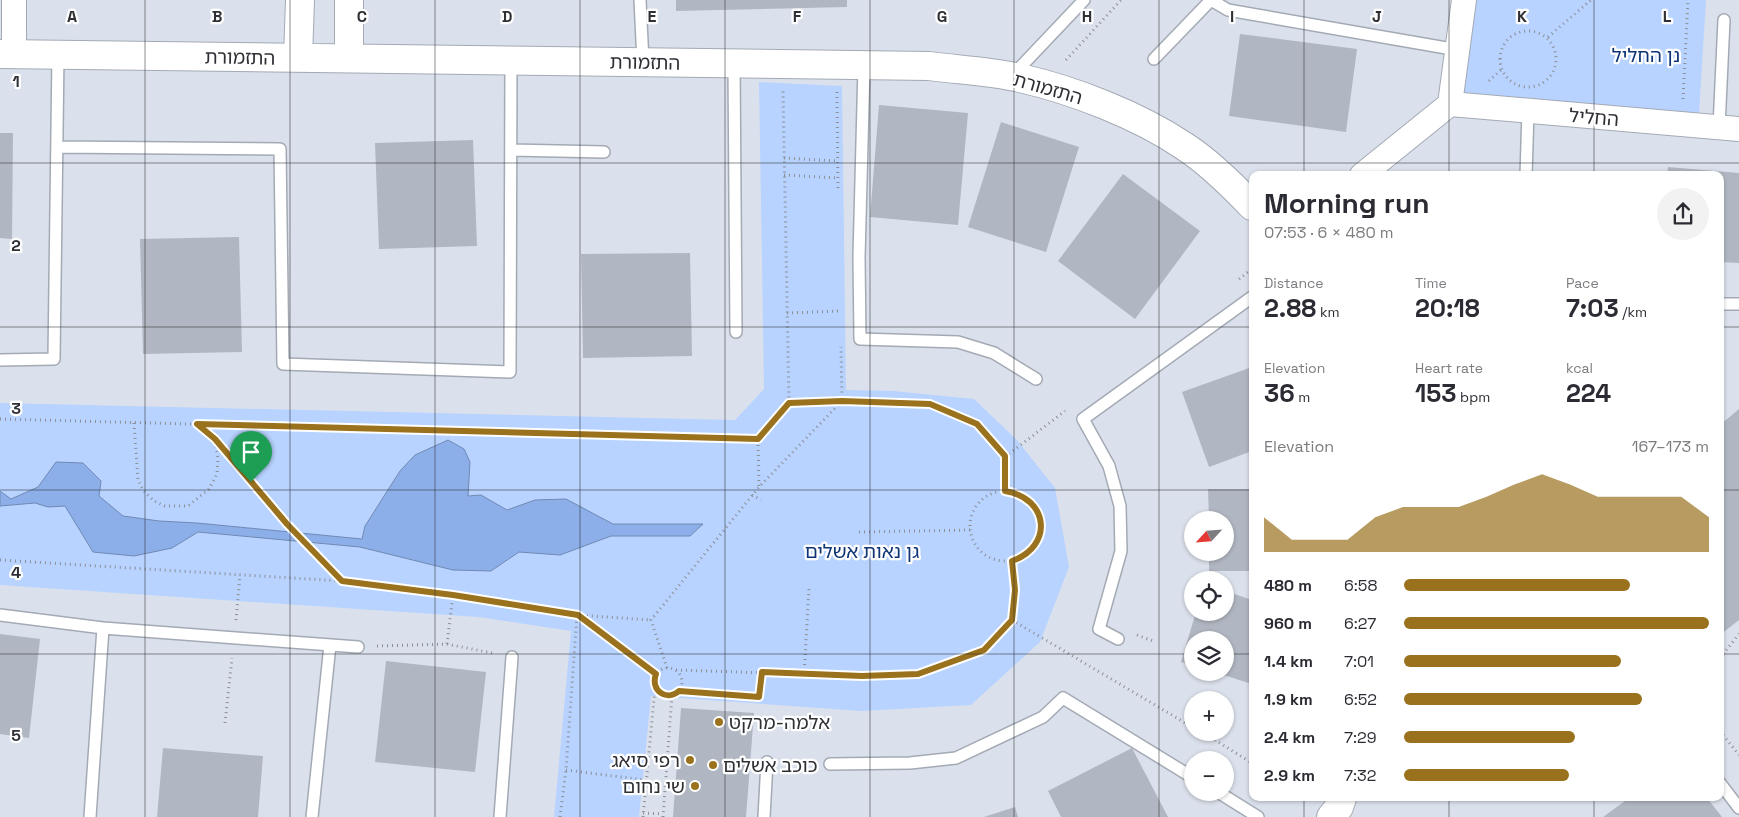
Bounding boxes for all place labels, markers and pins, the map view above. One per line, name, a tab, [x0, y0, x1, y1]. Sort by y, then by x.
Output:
pin	[230, 431, 272, 482]
place label: אלמה-מרקט	[729, 710, 830, 735]
marker: אלמה-מרקט	[713, 716, 725, 728]
place label: רפי סיאג	[611, 748, 680, 773]
place label: כוכב אשלים	[723, 753, 818, 778]
marker: רפי סיאג	[684, 754, 696, 766]
marker: כוכב אשלים	[707, 759, 719, 771]
place label: שי נחום	[622, 774, 685, 799]
marker: שי נחום	[689, 780, 701, 792]

